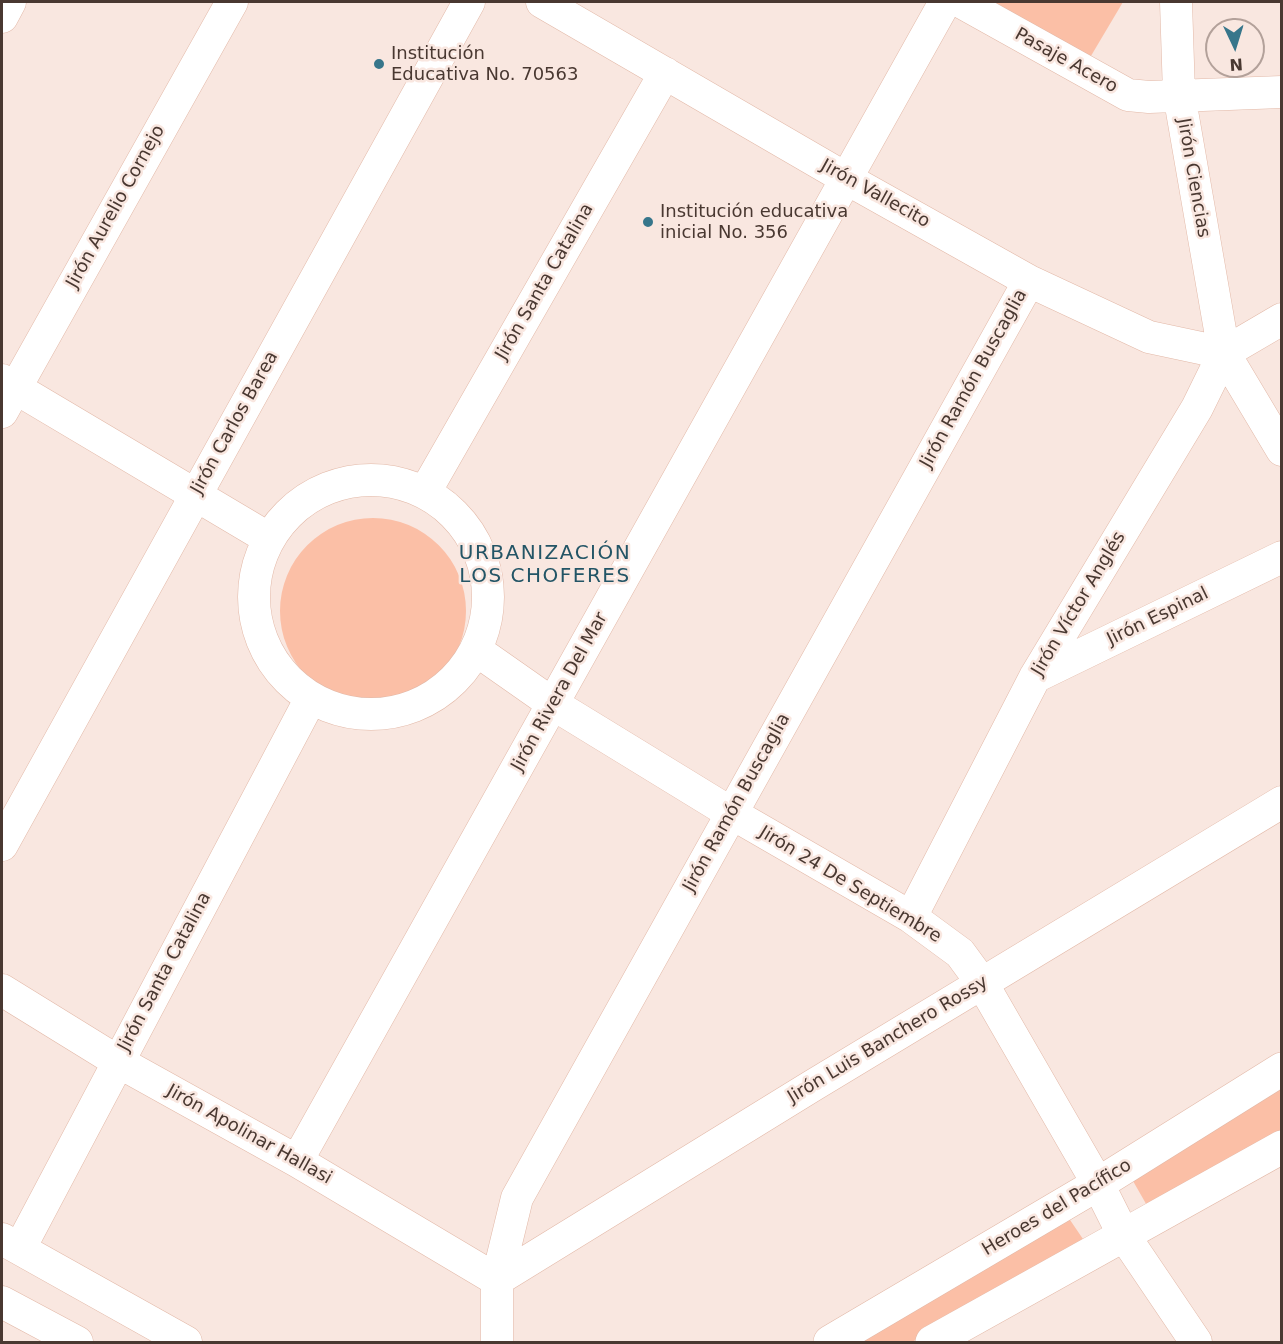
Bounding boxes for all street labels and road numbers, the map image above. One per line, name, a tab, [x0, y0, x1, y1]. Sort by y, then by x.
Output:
street label: Pasaje Acero	[1011, 24, 1121, 98]
street label: Jirón Ciencias	[1172, 117, 1214, 239]
street label: Jirón Aurelio Cornejo	[62, 122, 170, 292]
street label: Jirón Vallecito	[817, 155, 933, 233]
street label: Jirón Santa Catalina	[491, 200, 599, 364]
street label: Jirón Ramón Buscaglia	[916, 286, 1032, 472]
street label: Jirón Carlos Barea	[187, 348, 283, 498]
street label: Jirón Víctor Anglés	[1027, 528, 1131, 680]
street label: Jirón Espinal	[1104, 583, 1212, 651]
street label: Jirón Rivera Del Mar	[507, 609, 613, 775]
street label: Jirón Ramón Buscaglia	[679, 710, 795, 896]
street label: Jirón 24 De Septiembre	[755, 822, 945, 948]
street label: Jirón Santa Catalina	[114, 889, 216, 1055]
street label: Jirón Luis Banchero Rossy	[784, 972, 992, 1108]
street label: Jirón Apolinar Hallasi	[163, 1081, 335, 1189]
street label: Heroes del Pacífico	[978, 1155, 1136, 1261]

